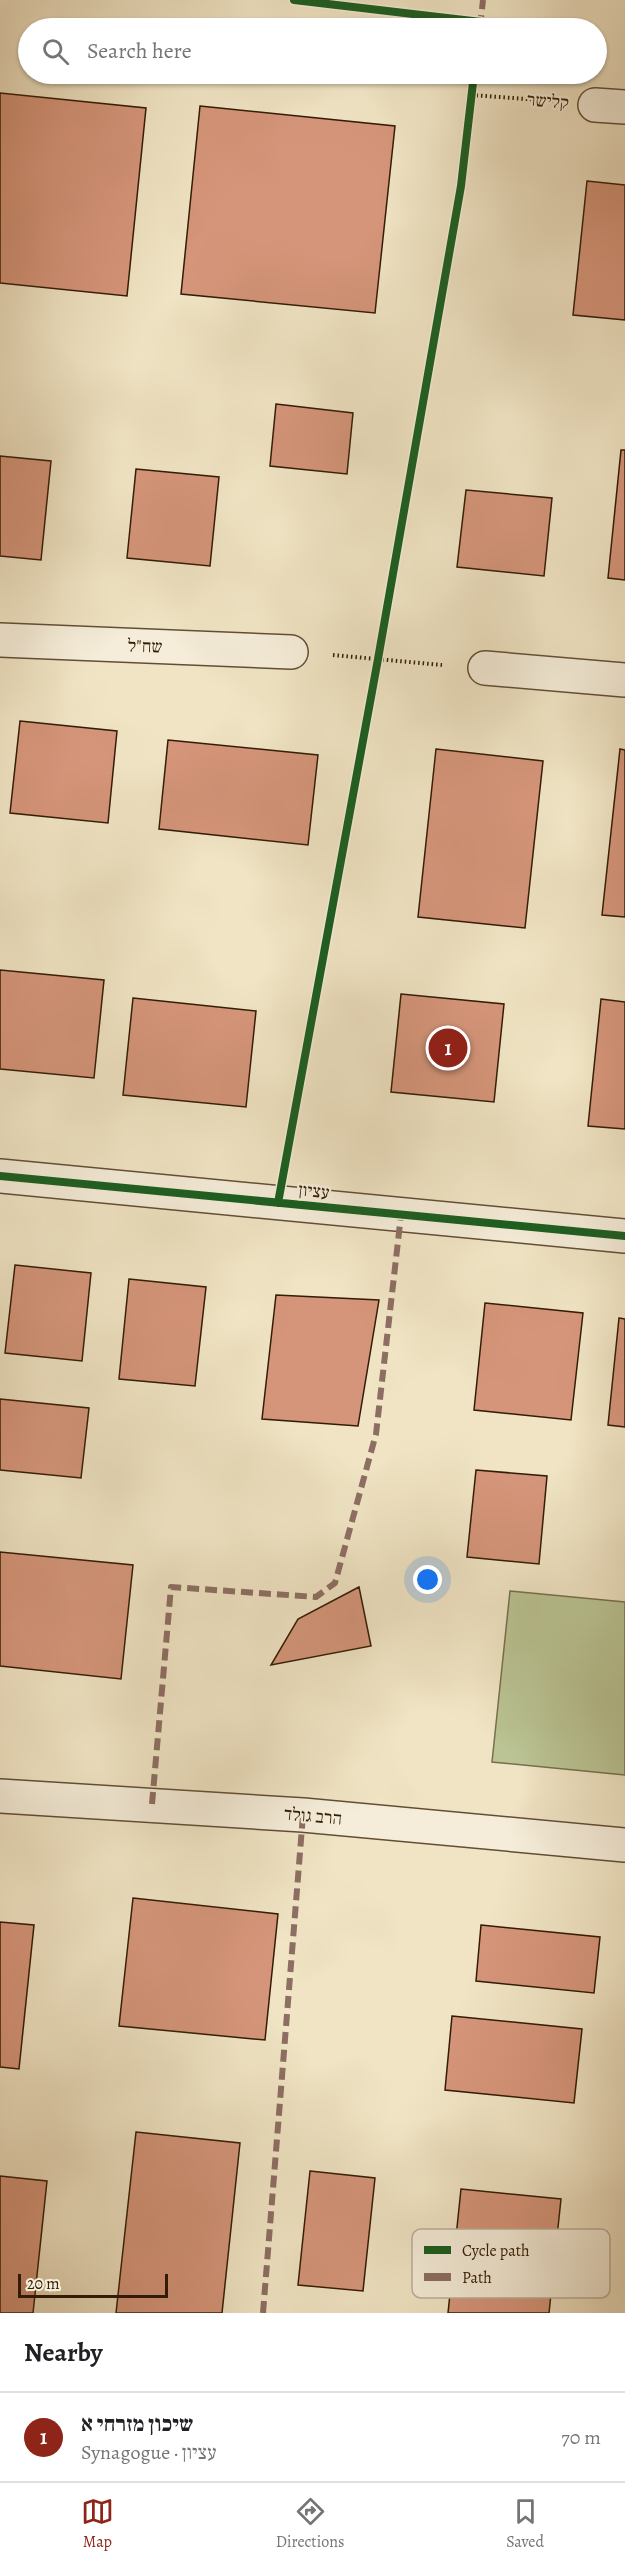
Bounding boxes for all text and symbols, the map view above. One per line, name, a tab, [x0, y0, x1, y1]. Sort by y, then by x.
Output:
search box	[18, 18, 607, 84]
icon: search	[39, 35, 72, 68]
text: Search here	[87, 36, 192, 66]
street label: קלישר	[526, 87, 570, 115]
street label: שח"ל	[127, 633, 163, 659]
pin: 1	[428, 1026, 468, 1070]
street label: עציון	[297, 1177, 331, 1205]
your location	[413, 1565, 442, 1594]
street label: הרב גולד	[283, 1802, 343, 1830]
legend	[412, 2229, 610, 2298]
text: Cycle path	[462, 2240, 530, 2262]
text: Path	[462, 2267, 492, 2289]
scale bar	[18, 2271, 168, 2298]
text: 20 m	[27, 2273, 60, 2295]
text: Nearby	[24, 2335, 103, 2370]
text: שיכון מזרחי א	[81, 2409, 193, 2439]
text: 1	[40, 2424, 47, 2451]
text: 70 m	[561, 2424, 601, 2451]
text: Synagogue · עציון	[81, 2439, 216, 2466]
tab: Map	[81, 2495, 114, 2553]
tab: Directions	[276, 2495, 344, 2553]
tab: Saved	[506, 2495, 544, 2553]

